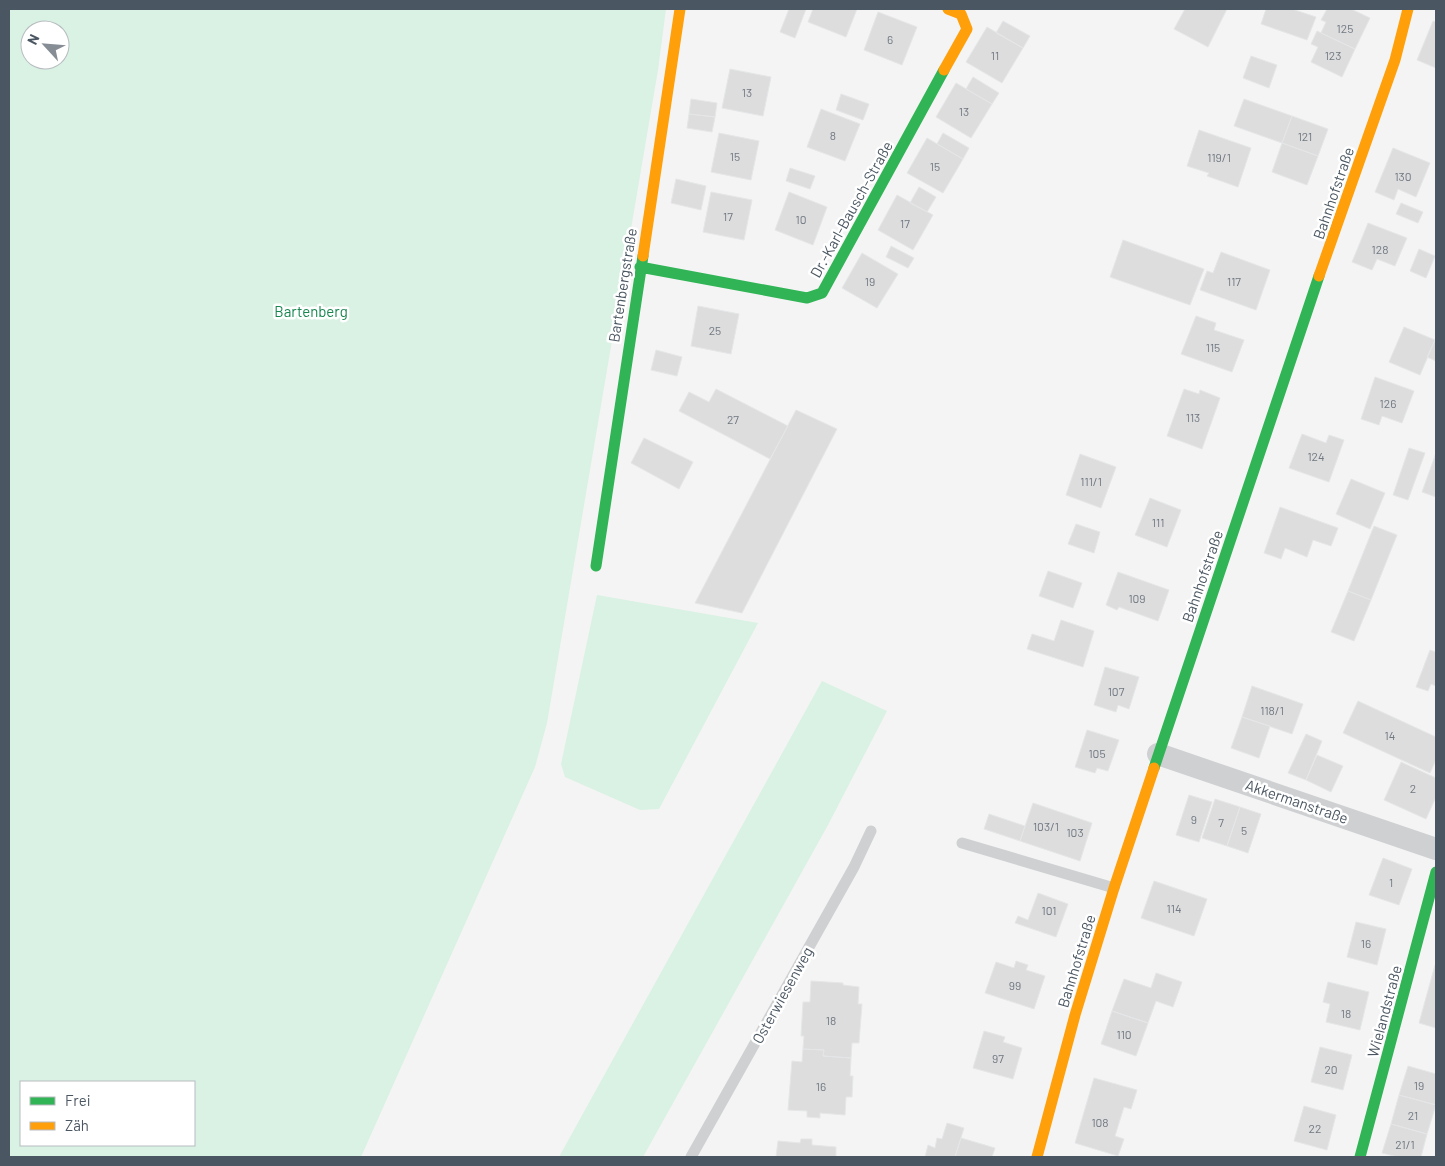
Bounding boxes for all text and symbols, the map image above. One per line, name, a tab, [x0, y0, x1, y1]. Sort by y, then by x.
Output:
north arrow	[20, 20, 70, 70]
house number: 125	[1337, 21, 1353, 35]
text: N	[23, 31, 43, 47]
house number: 6	[887, 32, 893, 46]
house number: 11	[991, 48, 999, 62]
house number: 123	[1325, 48, 1341, 62]
house number: 13	[742, 85, 752, 99]
house number: 13	[959, 104, 969, 118]
house number: 8	[830, 128, 836, 142]
house number: 121	[1298, 129, 1312, 143]
street label: Dr.-Karl-Bausch-Straße	[806, 138, 896, 280]
street label: Bahnhofstraße	[1309, 144, 1357, 242]
house number: 15	[730, 149, 740, 163]
house number: 119/1	[1207, 150, 1231, 164]
house number: 15	[930, 159, 940, 173]
house number: 130	[1394, 169, 1412, 183]
house number: 17	[723, 209, 733, 223]
house number: 10	[796, 212, 806, 226]
house number: 17	[900, 216, 910, 230]
street label: Bartenbergstraße	[604, 227, 640, 343]
house number: 128	[1372, 242, 1388, 256]
house number: 19	[865, 274, 875, 288]
house number: 117	[1227, 274, 1241, 288]
park label: Bartenberg	[274, 302, 348, 320]
house number: 25	[709, 323, 721, 337]
house number: 115	[1206, 340, 1220, 354]
house number: 126	[1380, 396, 1396, 410]
house number: 113	[1186, 410, 1200, 424]
house number: 27	[727, 412, 739, 426]
house number: 124	[1307, 449, 1325, 463]
house number: 111/1	[1080, 474, 1102, 488]
house number: 111	[1152, 515, 1164, 529]
street label: Bahnhofstraße	[1178, 527, 1226, 625]
house number: 109	[1128, 591, 1146, 605]
house number: 107	[1108, 684, 1125, 698]
house number: 118/1	[1260, 703, 1284, 717]
house number: 14	[1385, 728, 1395, 742]
house number: 105	[1088, 746, 1106, 760]
street label: Akkermanstraße	[1243, 775, 1351, 827]
house number: 2	[1410, 781, 1416, 795]
house number: 9	[1191, 812, 1197, 826]
house number: 7	[1218, 815, 1224, 829]
house number: 103/1	[1033, 819, 1059, 833]
house number: 5	[1241, 823, 1247, 837]
house number: 103	[1066, 825, 1084, 839]
house number: 1	[1389, 875, 1393, 889]
house number: 114	[1166, 901, 1182, 915]
house number: 101	[1042, 903, 1056, 917]
street label: Bahnhofstraße	[1053, 912, 1099, 1010]
house number: 16	[1361, 936, 1371, 950]
street label: Osterwiesenweg	[748, 943, 816, 1047]
street label: Wielandstraße	[1363, 963, 1405, 1059]
house number: 99	[1009, 978, 1021, 992]
house number: 18	[1341, 1006, 1351, 1020]
house number: 18	[826, 1013, 836, 1027]
house number: 110	[1116, 1027, 1132, 1041]
house number: 97	[992, 1051, 1004, 1065]
house number: 20	[1324, 1062, 1338, 1076]
house number: 19	[1414, 1078, 1424, 1092]
house number: 16	[816, 1079, 826, 1093]
legend	[20, 1081, 195, 1146]
text: Frei	[65, 1091, 91, 1109]
house number: 21	[1408, 1108, 1418, 1122]
house number: 108	[1091, 1115, 1109, 1129]
text: Zäh	[65, 1116, 89, 1134]
house number: 22	[1309, 1121, 1321, 1135]
house number: 21/1	[1395, 1137, 1415, 1151]

